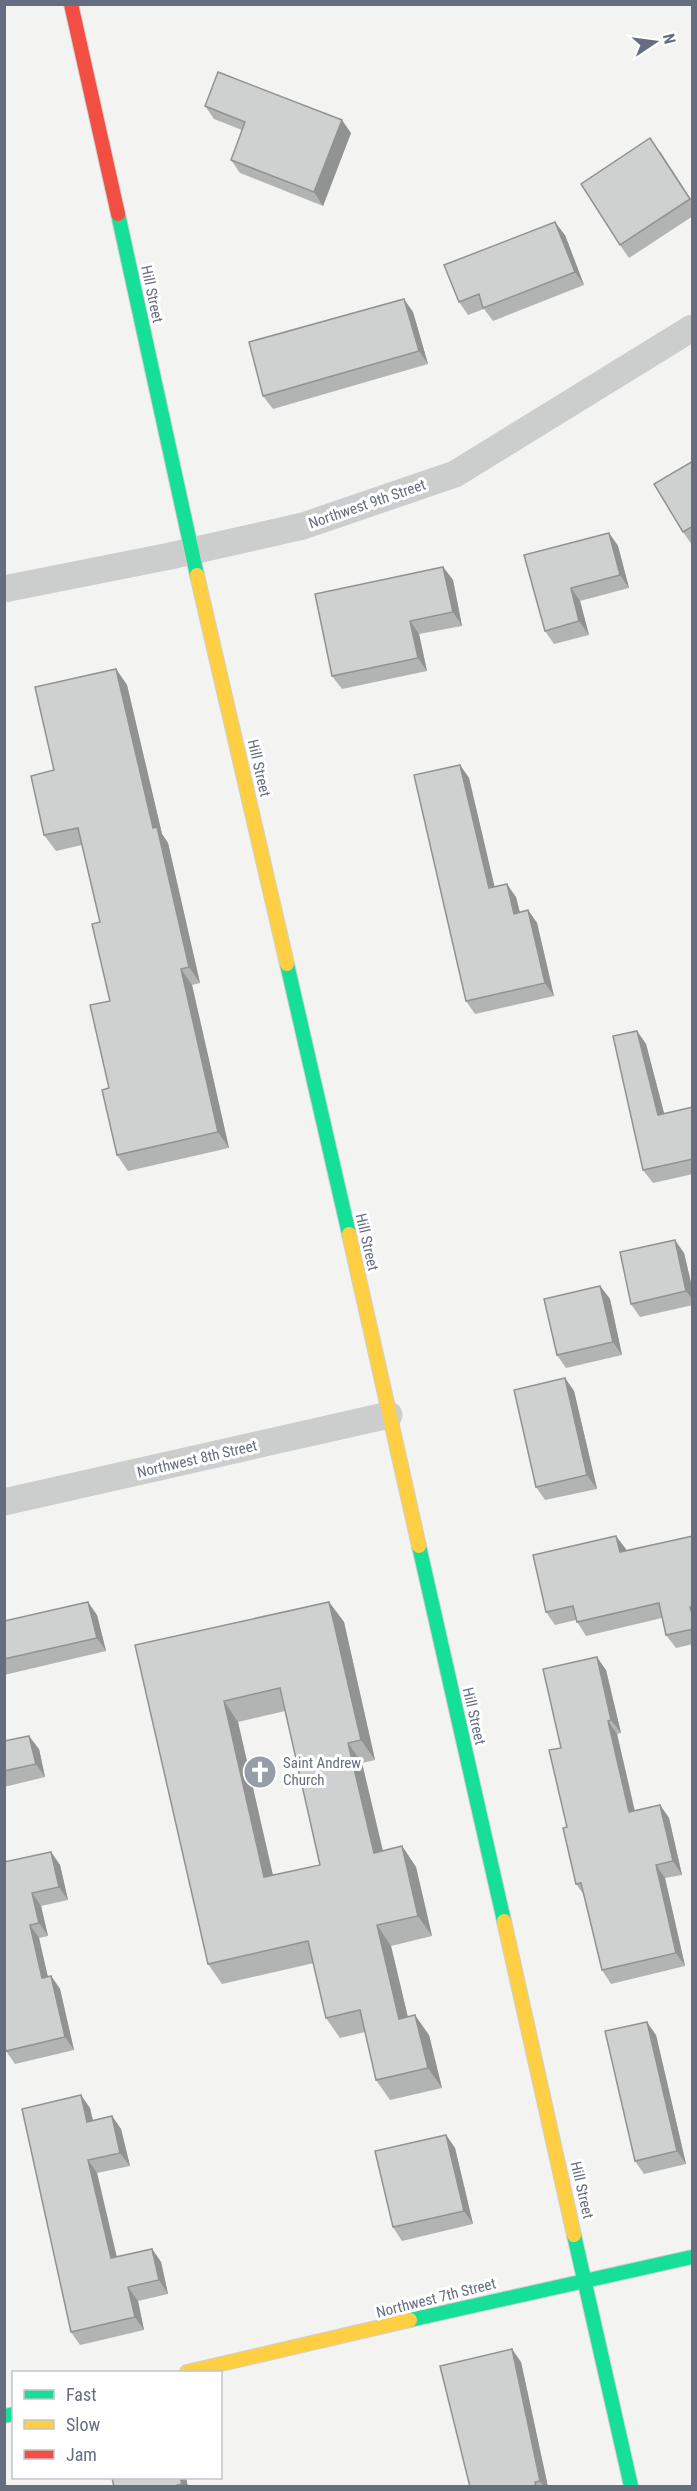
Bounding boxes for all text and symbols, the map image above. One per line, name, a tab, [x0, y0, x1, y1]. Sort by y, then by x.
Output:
north arrow	[625, 12, 685, 72]
text: N	[659, 32, 679, 46]
street label: Hill Street	[137, 264, 167, 324]
street label: Northwest 9th Street	[306, 476, 428, 532]
street label: Hill Street	[244, 738, 274, 798]
street label: Hill Street	[352, 1212, 382, 1272]
street label: Northwest 8th Street	[135, 1436, 259, 1482]
street label: Hill Street	[459, 1686, 489, 1746]
church icon: Saint Andrew Church	[242, 1754, 278, 1790]
place label: Saint Andrew Church	[283, 1754, 361, 1789]
street label: Hill Street	[567, 2160, 597, 2220]
street label: Northwest 7th Street	[374, 2274, 498, 2322]
legend	[12, 2371, 222, 2479]
text: Fast	[66, 2384, 97, 2405]
text: Slow	[66, 2414, 101, 2435]
text: Jam	[66, 2444, 97, 2465]

